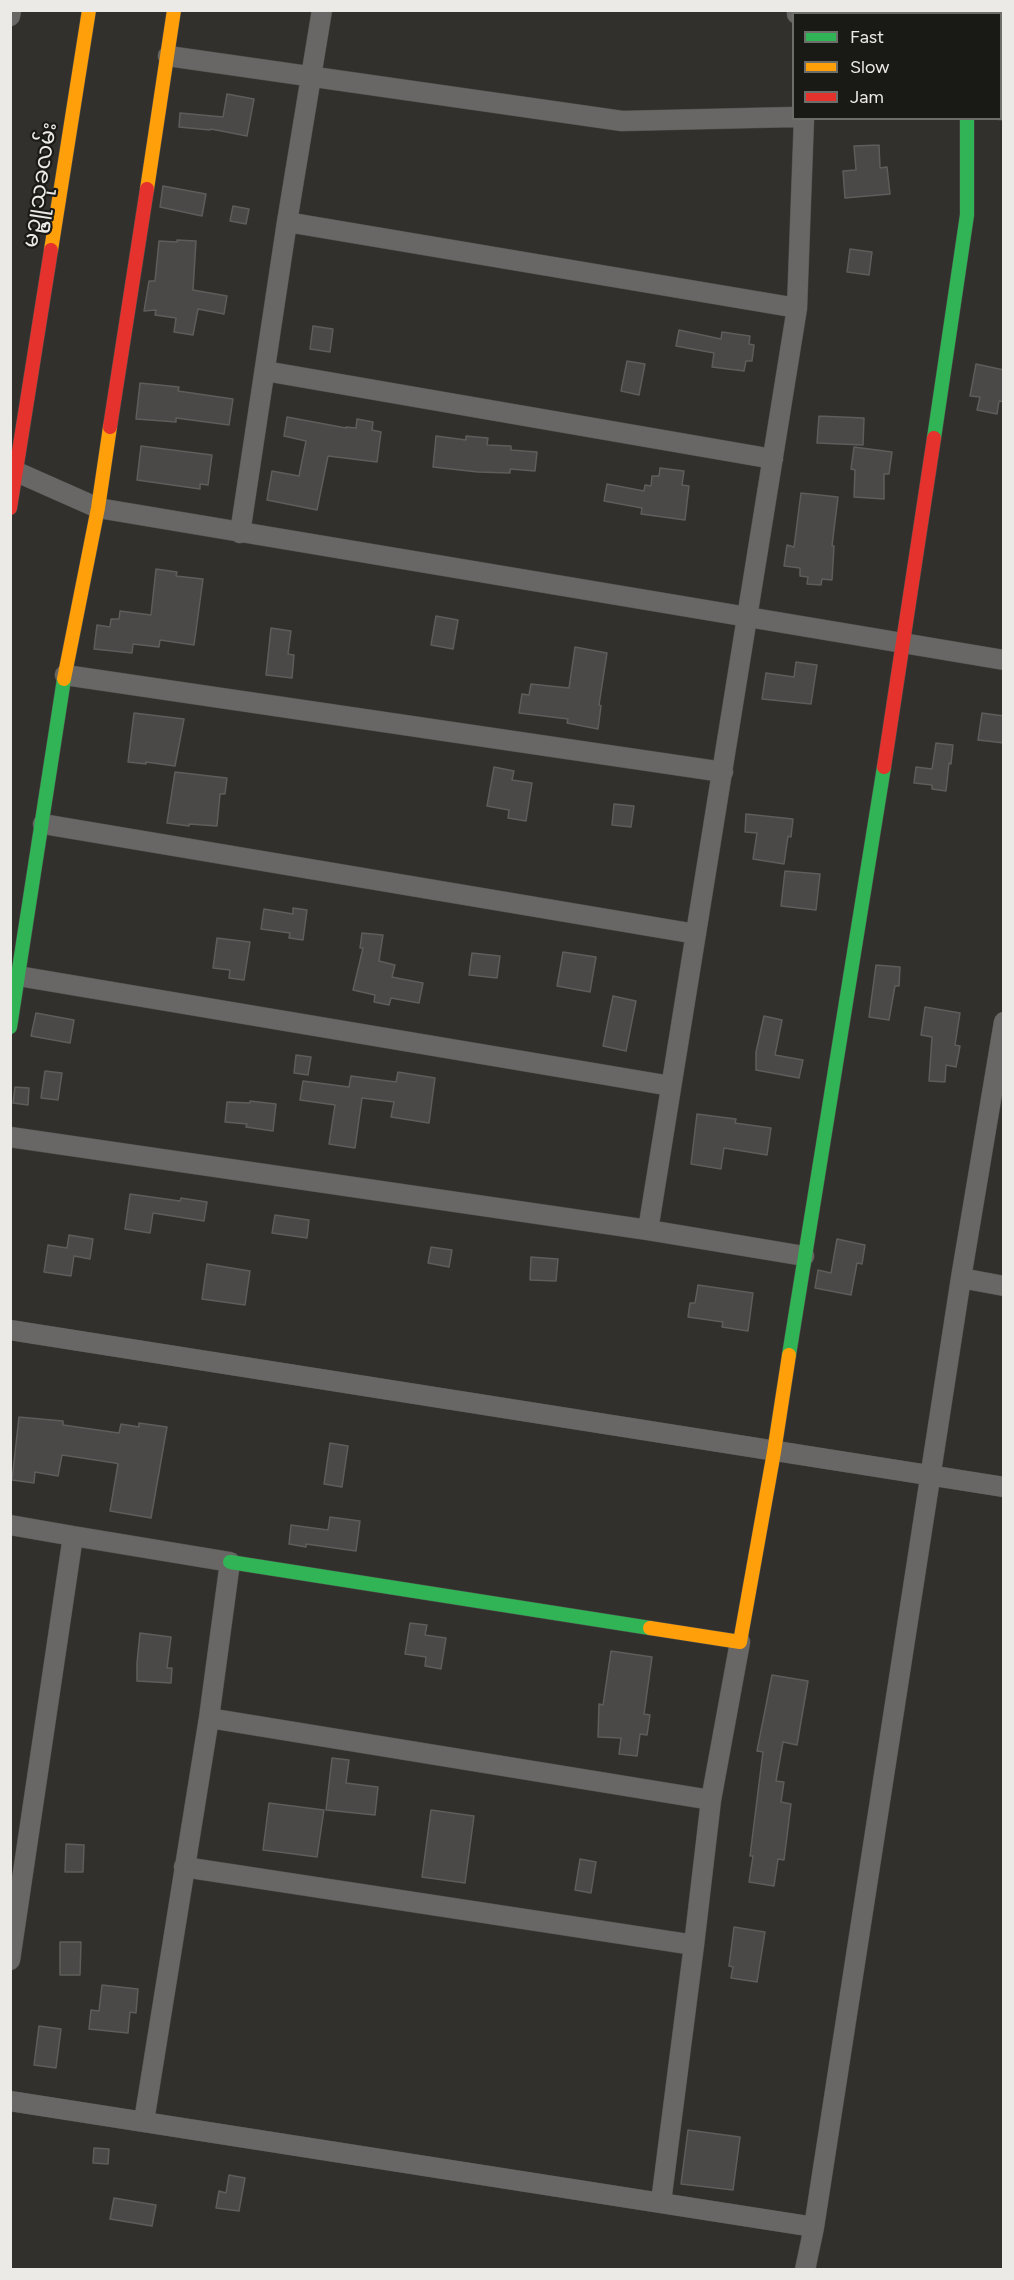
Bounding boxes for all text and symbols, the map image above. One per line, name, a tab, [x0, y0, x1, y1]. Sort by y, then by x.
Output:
legend	[792, 12, 1002, 120]
text: Fast	[850, 26, 884, 48]
text: Slow	[850, 56, 889, 78]
text: Jam	[850, 86, 884, 108]
street label: မဥ္ဇူသုခလမ်း	[17, 120, 63, 250]

